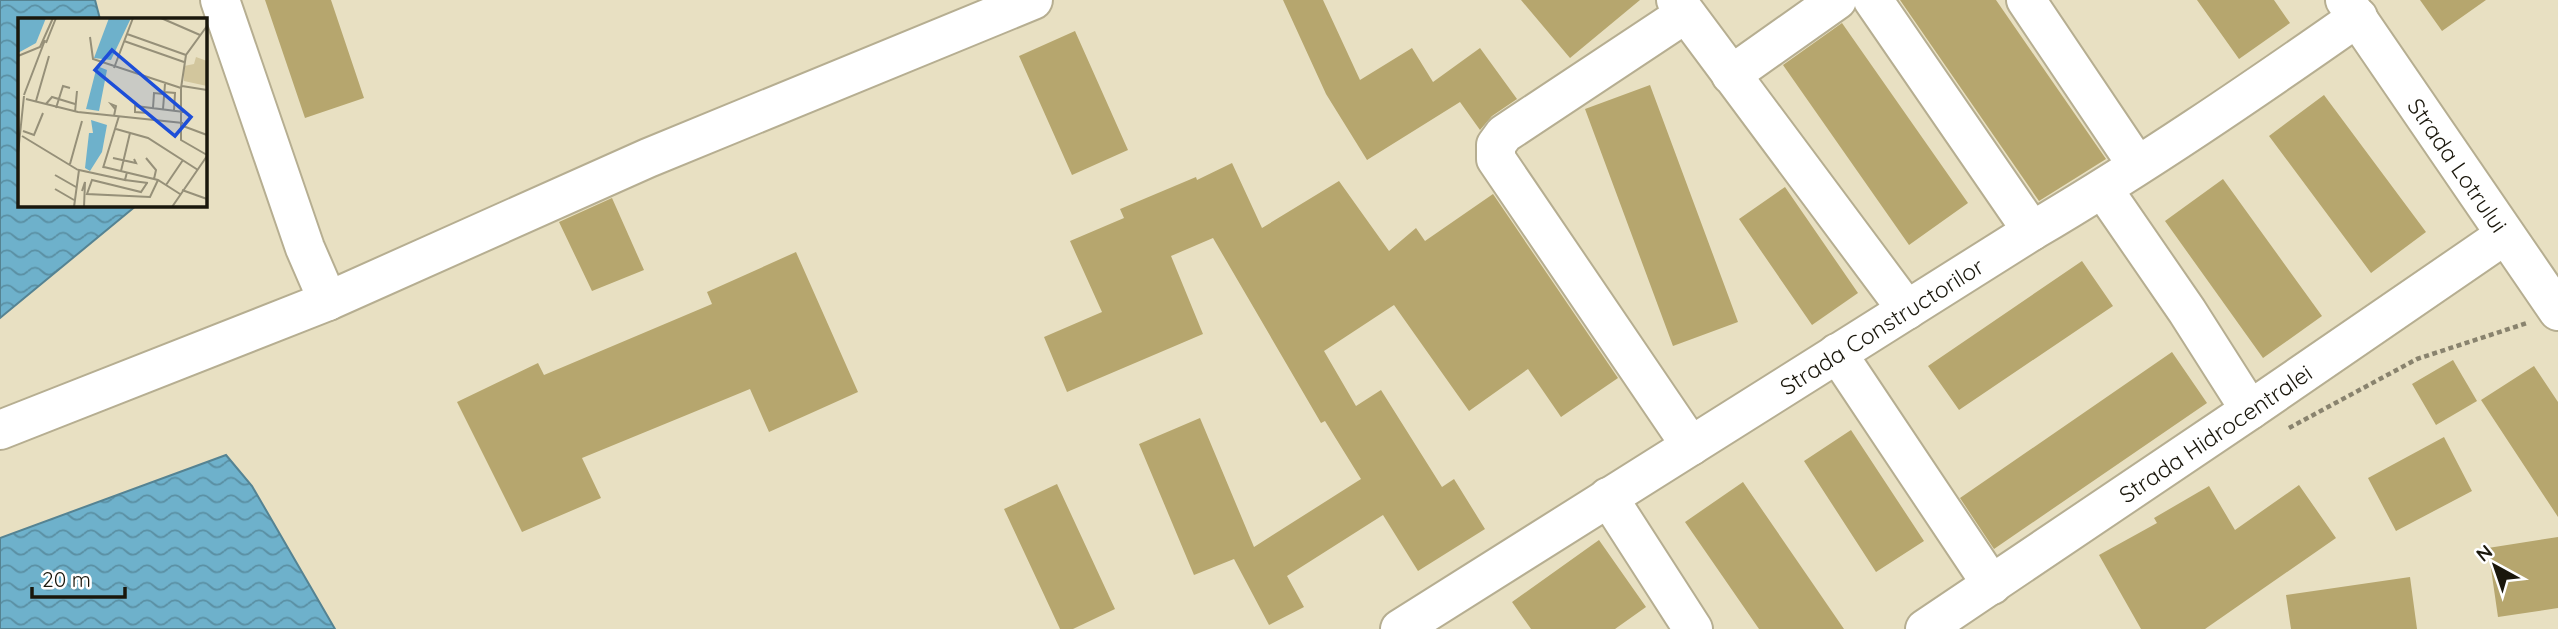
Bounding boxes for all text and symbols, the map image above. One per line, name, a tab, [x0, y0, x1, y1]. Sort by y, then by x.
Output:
inset map	[18, 18, 206, 206]
street label: Strada Lotrului	[2402, 92, 2514, 238]
street label: Strada Constructorilor	[1774, 251, 1989, 401]
street label: Strada Hidrocentralei	[2113, 358, 2317, 509]
north arrow	[2460, 531, 2530, 601]
text: N	[2471, 539, 2497, 567]
scale bar	[32, 556, 124, 600]
text: 20 m	[42, 566, 91, 592]

